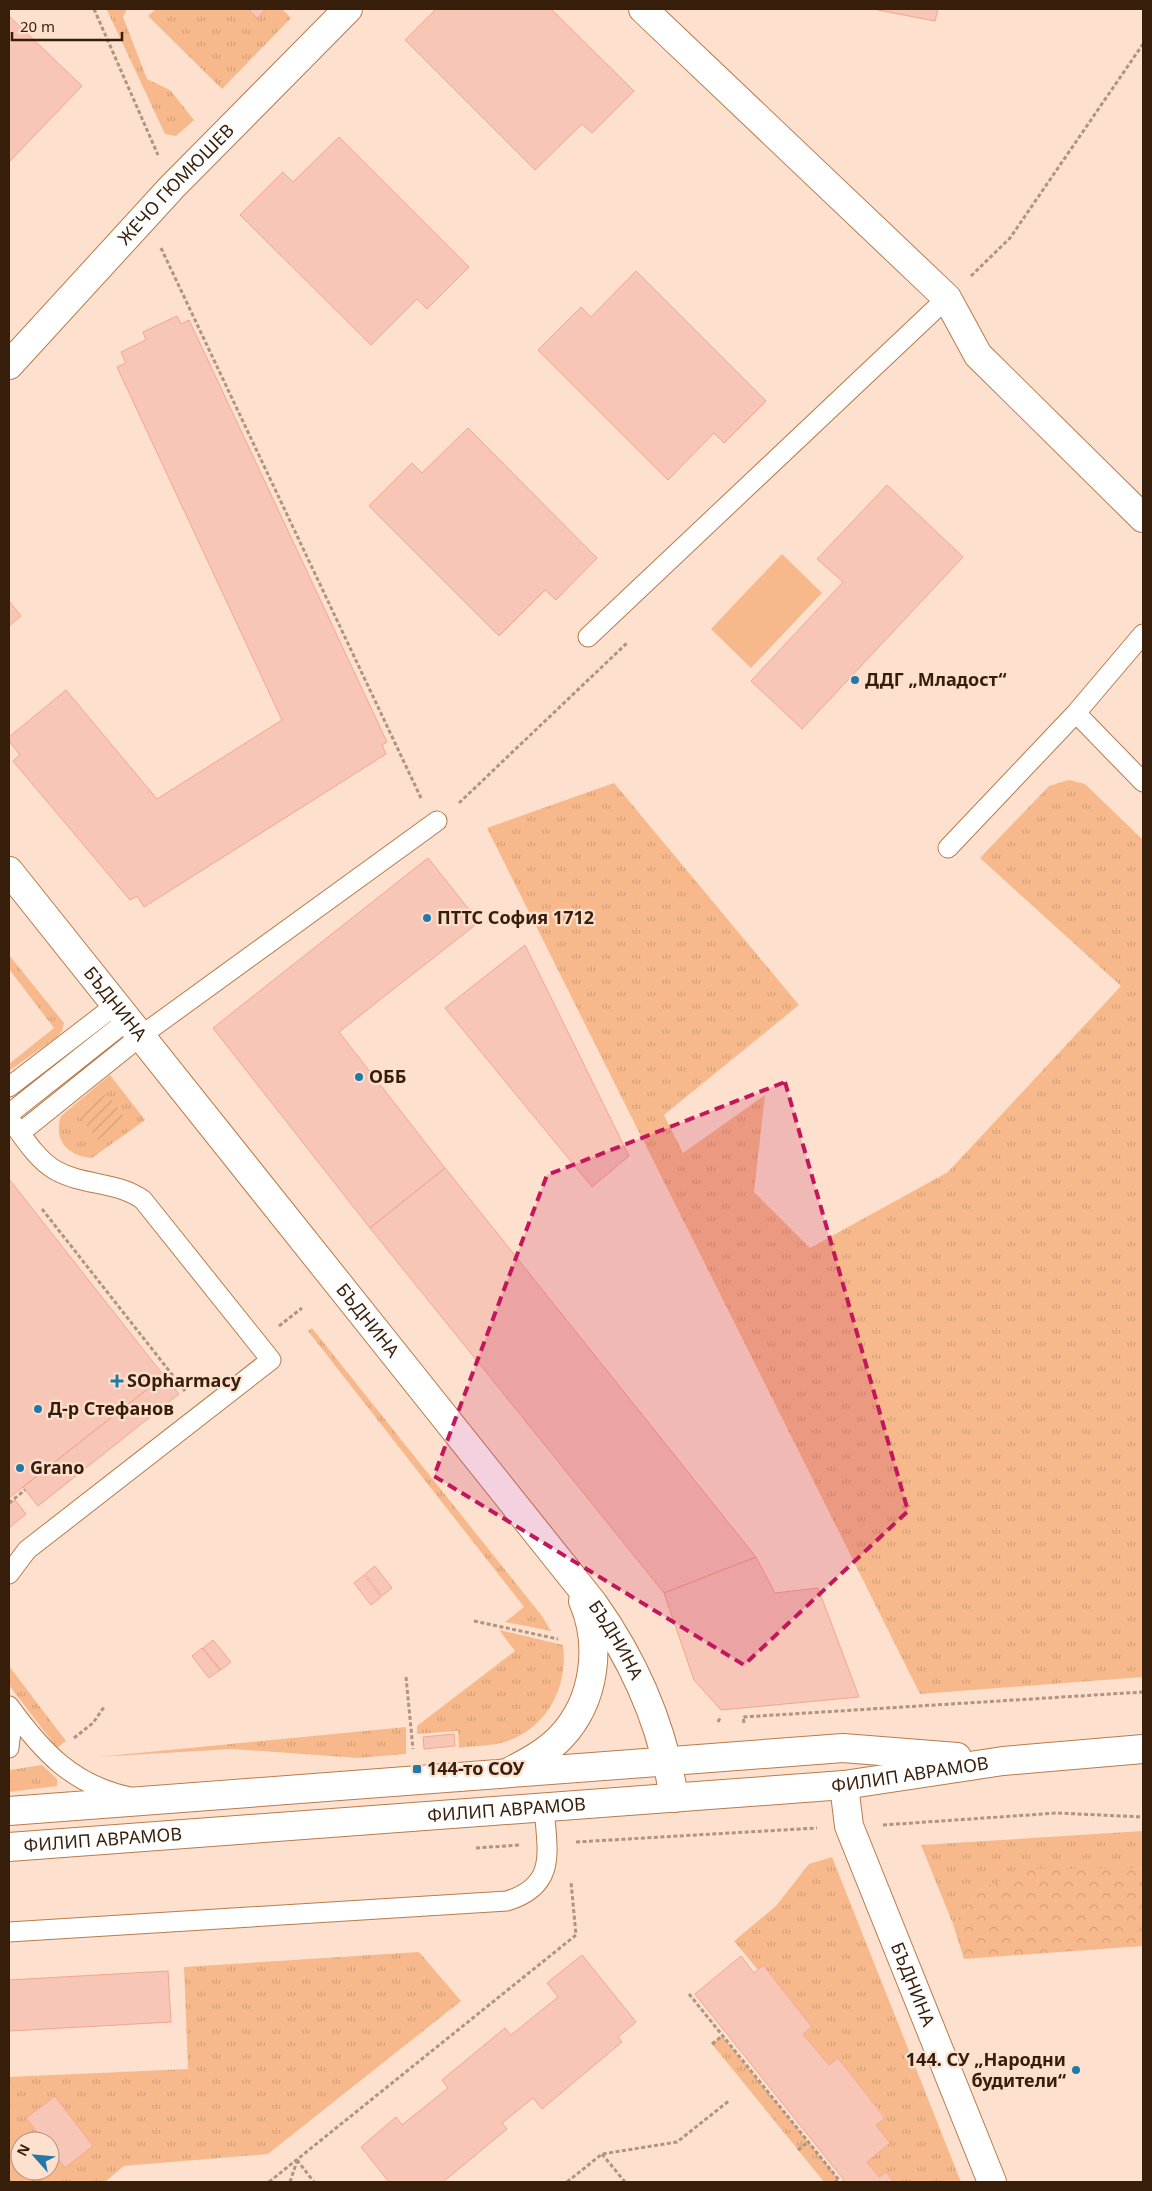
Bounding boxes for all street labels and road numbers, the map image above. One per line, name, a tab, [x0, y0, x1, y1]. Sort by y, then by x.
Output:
street label: ЖЕЧО ГЮМЮШЕВ	[112, 118, 239, 250]
street label: БЪДНИНА	[79, 961, 153, 1046]
street label: БЪДНИНА	[331, 1278, 406, 1362]
street label: БЪДНИНА	[584, 1595, 649, 1684]
street label: ФИЛИП АВРАМОВ	[830, 1750, 990, 1797]
street label: ФИЛИП АВРАМОВ	[426, 1791, 587, 1827]
street label: ФИЛИП АВРАМОВ	[23, 1821, 183, 1857]
street label: БЪДНИНА	[886, 1939, 941, 2030]

